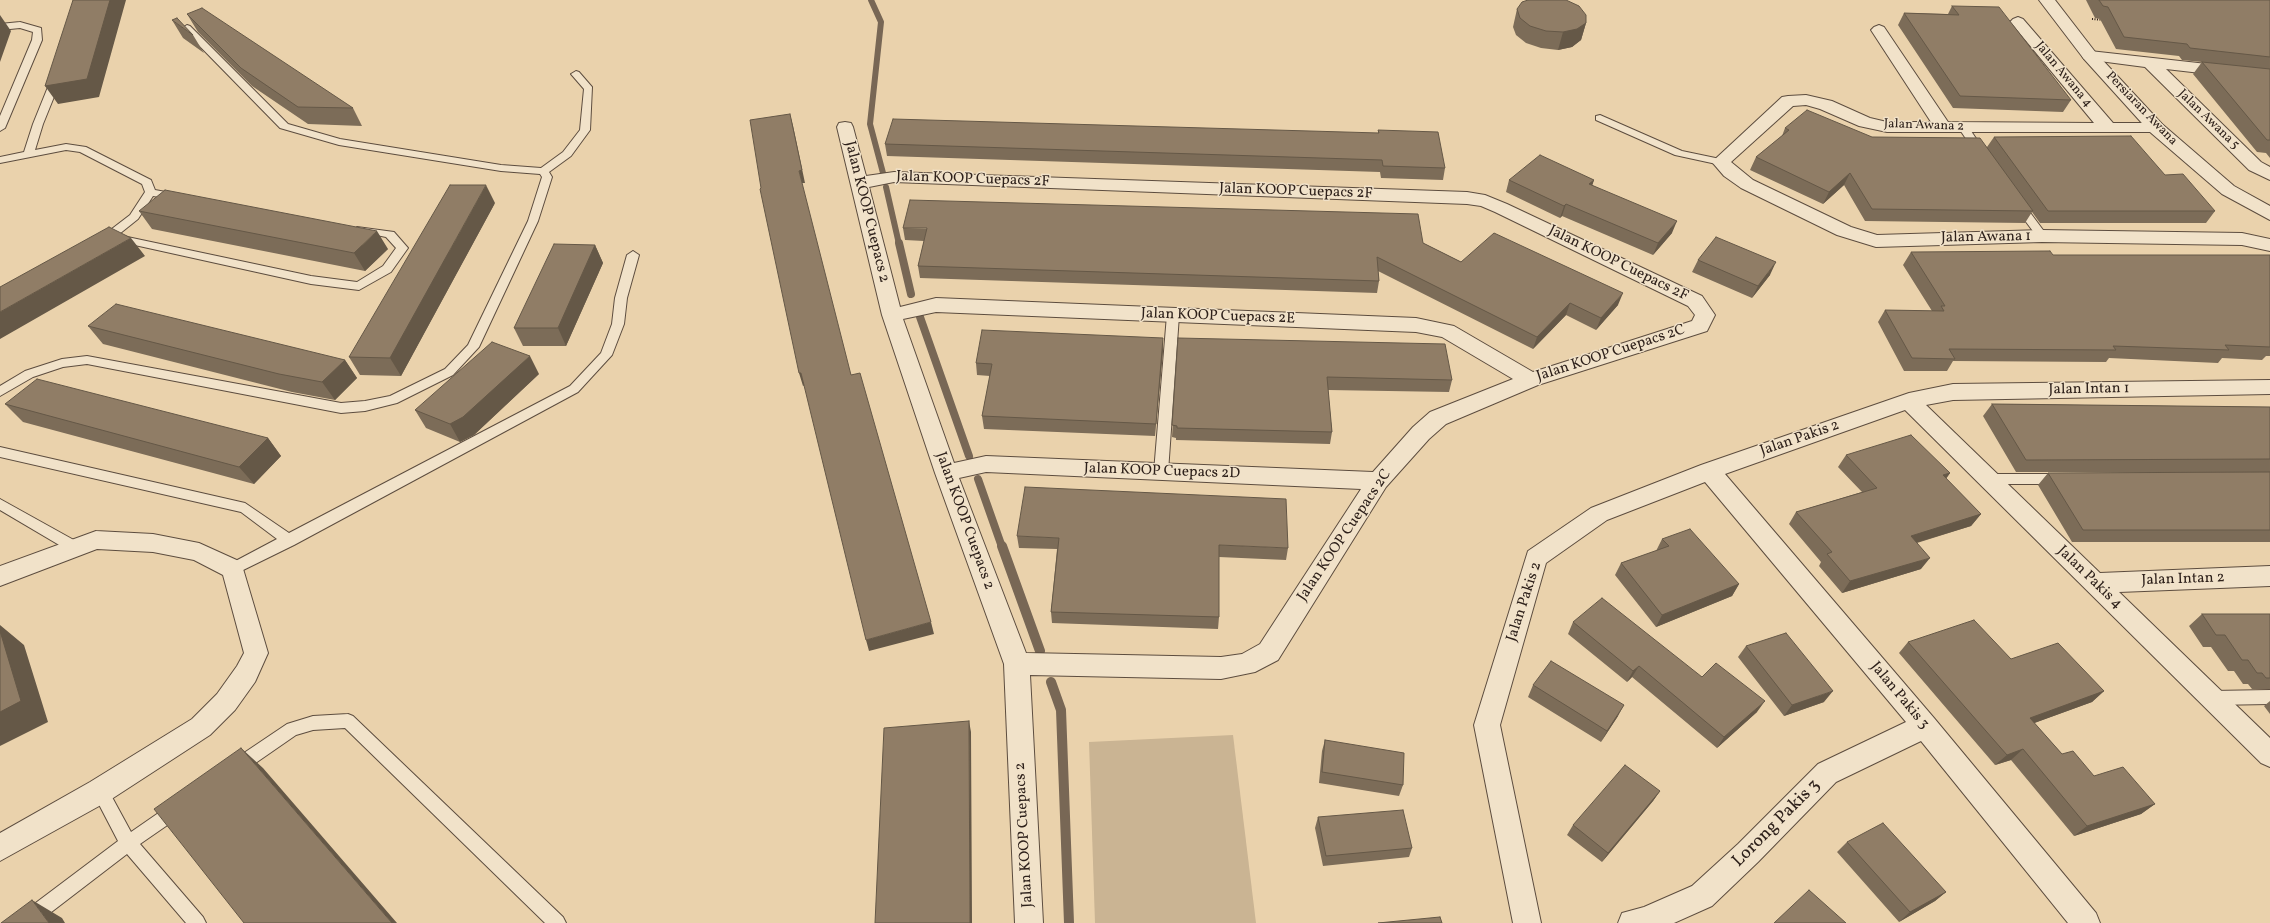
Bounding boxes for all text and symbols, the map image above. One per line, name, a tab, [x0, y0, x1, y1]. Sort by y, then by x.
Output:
street label: Jalan Awana 4	[2031, 39, 2095, 111]
street label: Persiaran Awana	[2102, 69, 2180, 149]
street label: Jalan Awana 5	[2174, 87, 2242, 153]
street label: Jalan Awana 2	[1884, 117, 1964, 135]
street label: Jalan KOOP Cuepacs 2	[840, 139, 892, 285]
street label: Jalan KOOP Cuepacs 2F	[896, 168, 1050, 192]
street label: Jalan KOOP Cuepacs 2F	[1219, 180, 1373, 204]
street label: Jalan KOOP Cuepacs 2F	[1545, 222, 1691, 306]
street label: Jalan Awana 1	[1941, 228, 2031, 248]
street label: Jalan KOOP Cuepacs 2E	[1141, 305, 1295, 329]
street label: Jalan KOOP Cuepacs 2C	[1534, 321, 1688, 387]
street label: Jalan Intan 1	[2048, 380, 2130, 400]
street label: Jalan Pakis 2	[1758, 417, 1842, 461]
street label: Jalan KOOP Cuepacs 2	[931, 450, 997, 592]
street label: Jalan KOOP Cuepacs 2D	[1084, 460, 1240, 484]
street label: Jalan KOOP Cuepacs 2C	[1294, 467, 1396, 605]
street label: Jalan Pakis 4	[2053, 543, 2125, 613]
street label: Jalan Pakis 2	[1504, 560, 1546, 644]
street label: Jalan Intan 2	[2141, 570, 2225, 590]
street label: Jalan Pakis 3	[1866, 659, 1932, 733]
street label: Jalan KOOP Cuepacs 2	[1012, 762, 1038, 908]
street label: Lorong Pakis 3	[1729, 776, 1825, 872]

